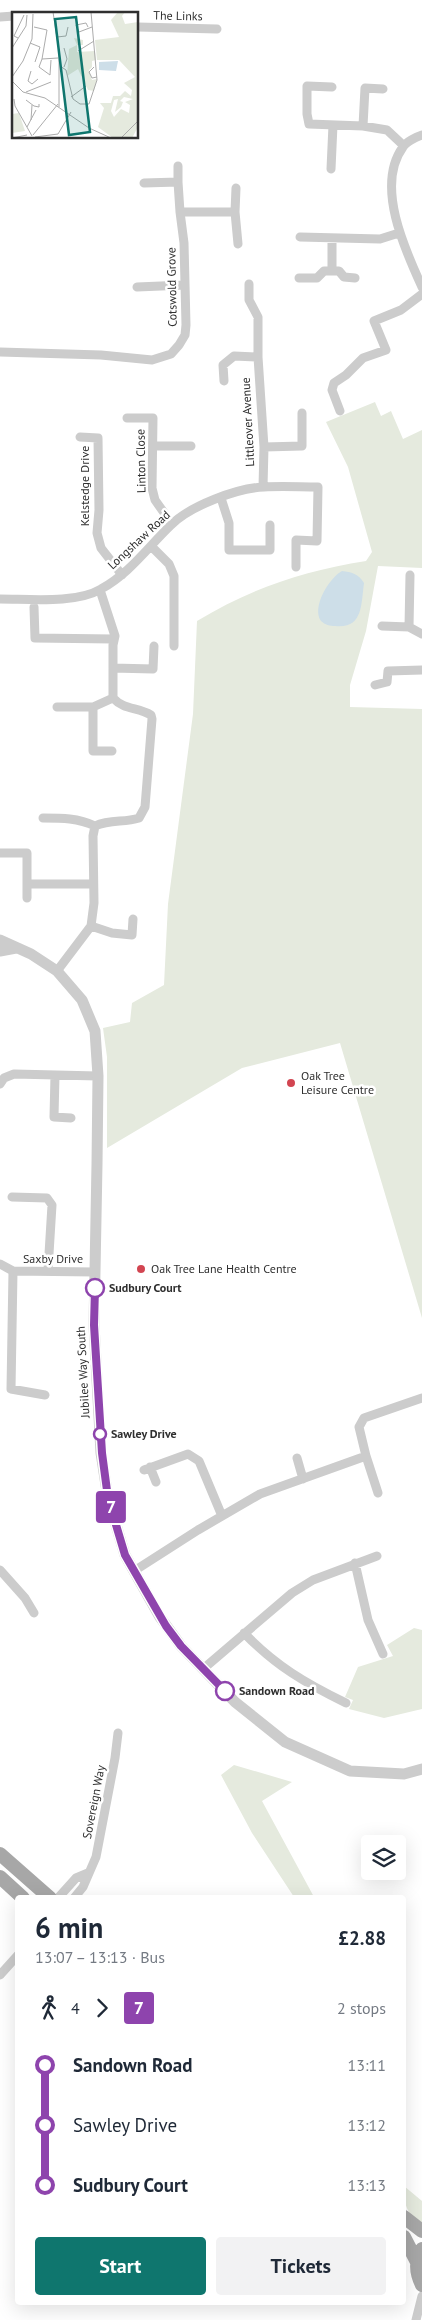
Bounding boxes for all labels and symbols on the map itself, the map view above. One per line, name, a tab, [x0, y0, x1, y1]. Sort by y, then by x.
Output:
street label: The Links	[153, 8, 203, 23]
inset map	[12, 12, 139, 139]
street label: Cotswold Grove	[163, 247, 180, 327]
street label: Littleover Avenue	[238, 377, 257, 467]
street label: Linton Close	[132, 429, 149, 493]
street label: Kelstedge Drive	[77, 446, 92, 526]
street label: Longshaw Road	[104, 507, 173, 572]
place label: Oak Tree Leisure Centre	[301, 1068, 374, 1097]
marker: Oak Tree Leisure Centre	[285, 1077, 297, 1089]
street label: Saxby Drive	[23, 1251, 83, 1266]
place label: Oak Tree Lane Health Centre	[151, 1261, 297, 1276]
marker: Oak Tree Lane Health Centre	[135, 1263, 147, 1275]
marker: Sudbury Court	[85, 1278, 105, 1298]
place label: Sudbury Court	[109, 1280, 182, 1295]
street label: Jubilee Way South	[73, 1326, 92, 1419]
place label: Sawley Drive	[111, 1426, 177, 1441]
marker: Sawley Drive	[93, 1427, 107, 1441]
line badge: 7	[95, 1491, 127, 1523]
marker: Sandown Road	[215, 1681, 235, 1701]
place label: Sandown Road	[239, 1683, 314, 1698]
street label: Sovereign Way	[79, 1763, 108, 1840]

